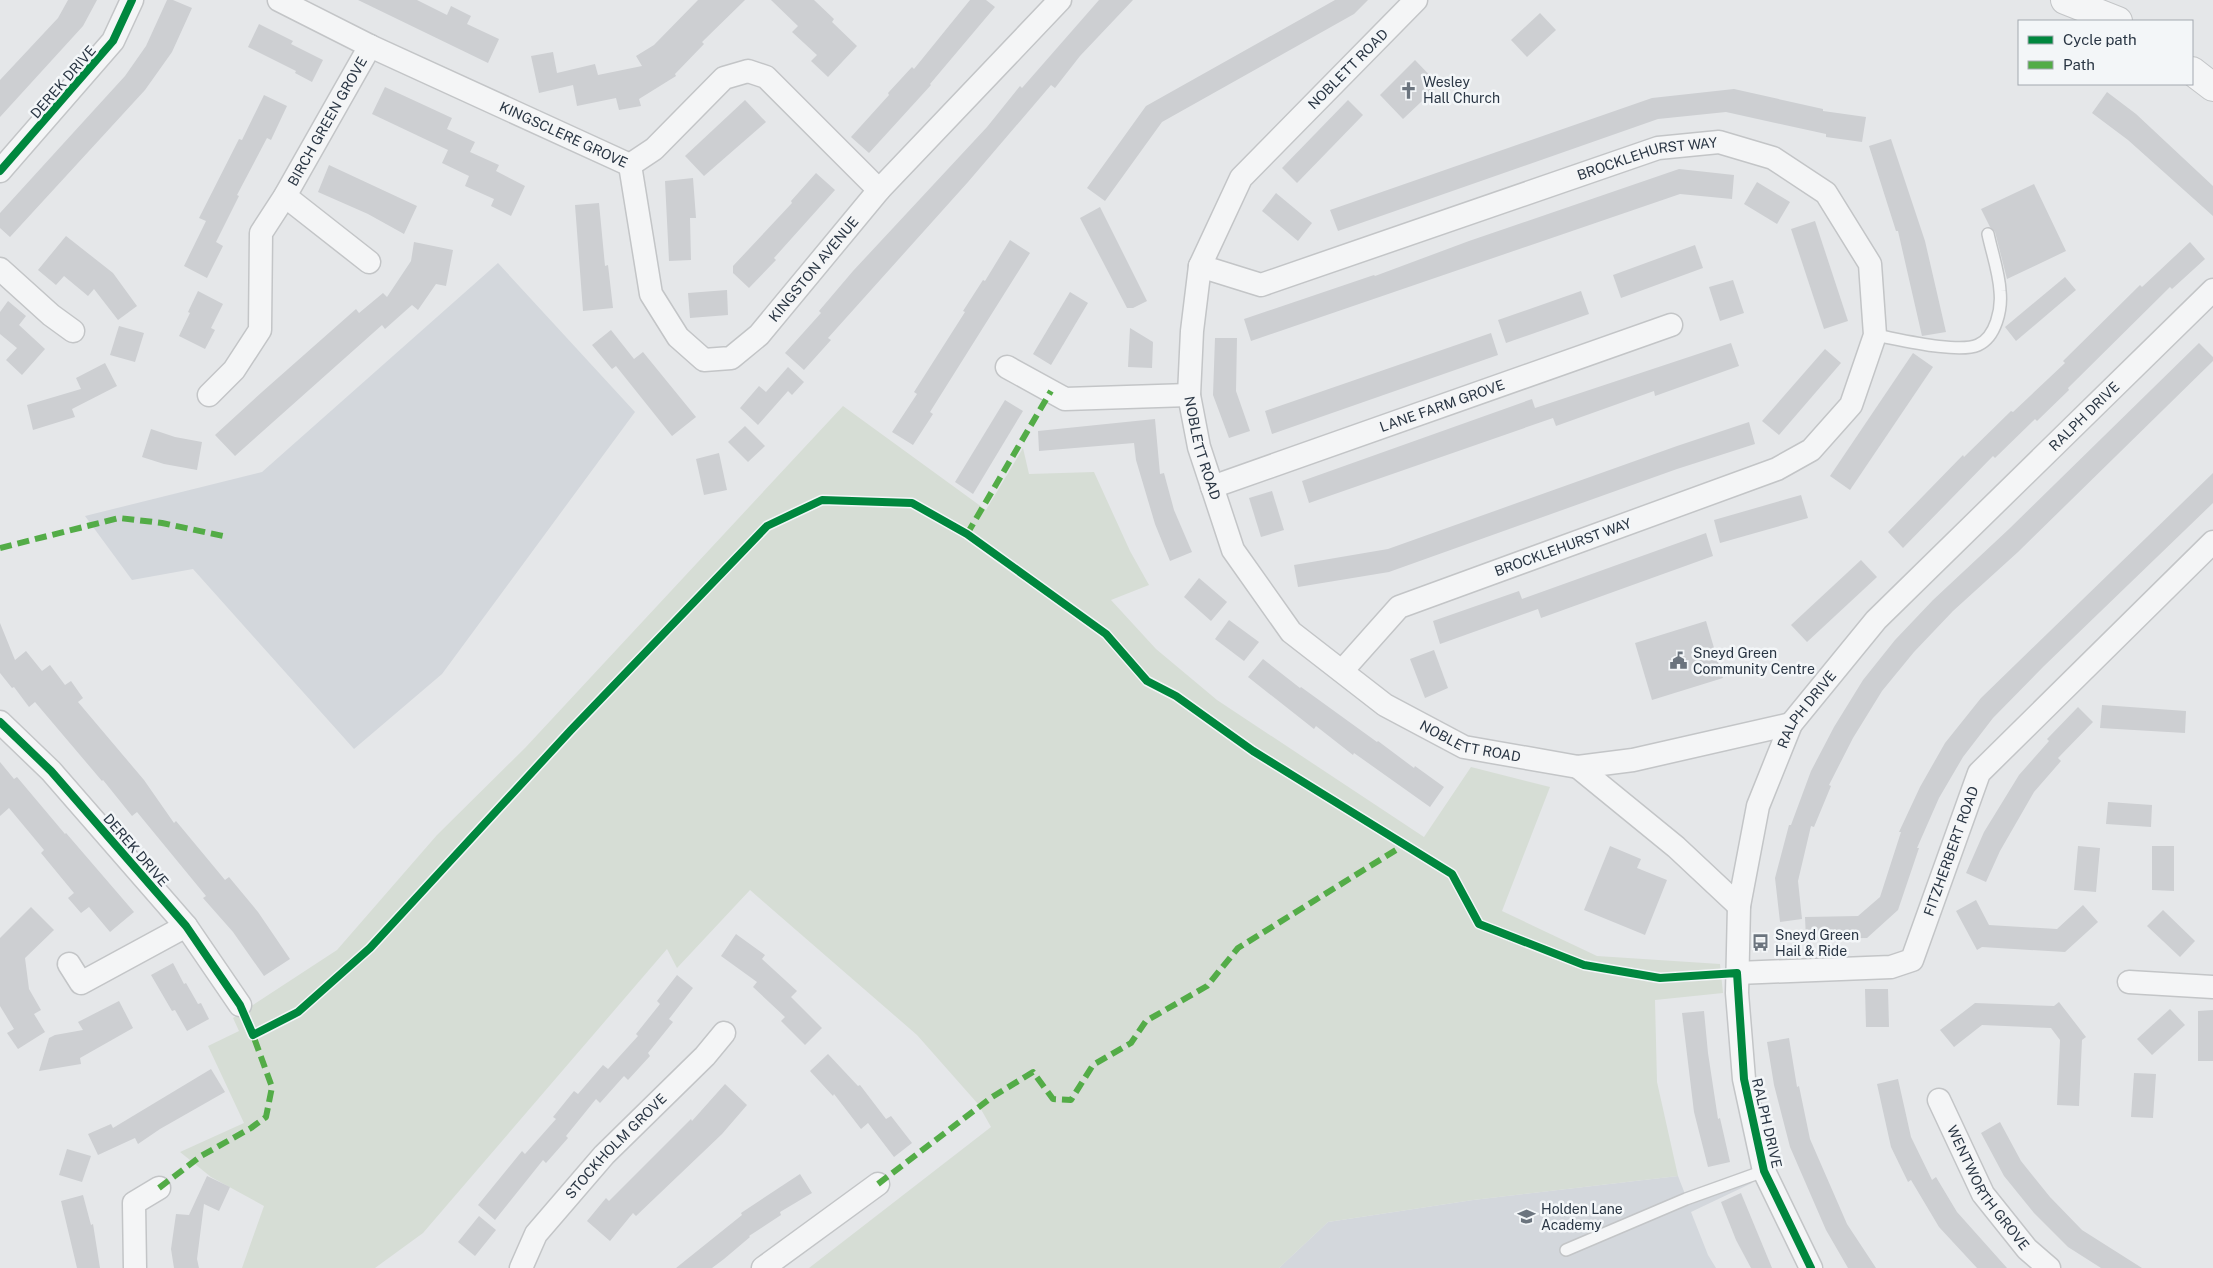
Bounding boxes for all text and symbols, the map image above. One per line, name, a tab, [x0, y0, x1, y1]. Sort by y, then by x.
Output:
legend	[2018, 20, 2193, 85]
street label: NOBLETT ROAD	[1305, 26, 1391, 112]
text: Cycle path	[2063, 31, 2137, 48]
street label: DEREK DRIVE	[27, 42, 99, 122]
street label: BIRCH GREEN GROVE	[284, 54, 370, 189]
text: Path	[2063, 56, 2095, 73]
place label: Wesley Hall Church	[1423, 74, 1500, 106]
church icon: Wesley Hall Church	[1399, 80, 1419, 100]
street label: KINGSCLERE GROVE	[497, 98, 630, 171]
street label: BROCKLEHURST WAY	[1575, 134, 1718, 183]
street label: KINGSTON AVENUE	[765, 213, 862, 325]
street label: LANE FARM GROVE	[1377, 376, 1507, 435]
street label: RALPH DRIVE	[2046, 378, 2123, 454]
street label: NOBLETT ROAD	[1181, 395, 1224, 502]
street label: BROCKLEHURST WAY	[1492, 515, 1634, 579]
place label: Sneyd Green Community Centre	[1693, 645, 1815, 677]
public building icon: Sneyd Green Community Centre	[1669, 651, 1689, 671]
street label: RALPH DRIVE	[1774, 667, 1839, 751]
street label: NOBLETT ROAD	[1417, 717, 1522, 765]
street label: FITZHERBERT ROAD	[1920, 784, 1982, 918]
street label: DEREK DRIVE	[100, 810, 172, 890]
place label: Sneyd Green Hail & Ride	[1775, 927, 1859, 959]
bus stop icon: Sneyd Green Hail & Ride	[1751, 933, 1771, 953]
street label: RALPH DRIVE	[1749, 1076, 1785, 1170]
street label: STOCKHOLM GROVE	[562, 1090, 670, 1202]
street label: WENTWORTH GROVE	[1944, 1123, 2033, 1253]
place label: Holden Lane Academy	[1541, 1201, 1623, 1233]
school or university icon: Holden Lane Academy	[1517, 1207, 1537, 1227]

